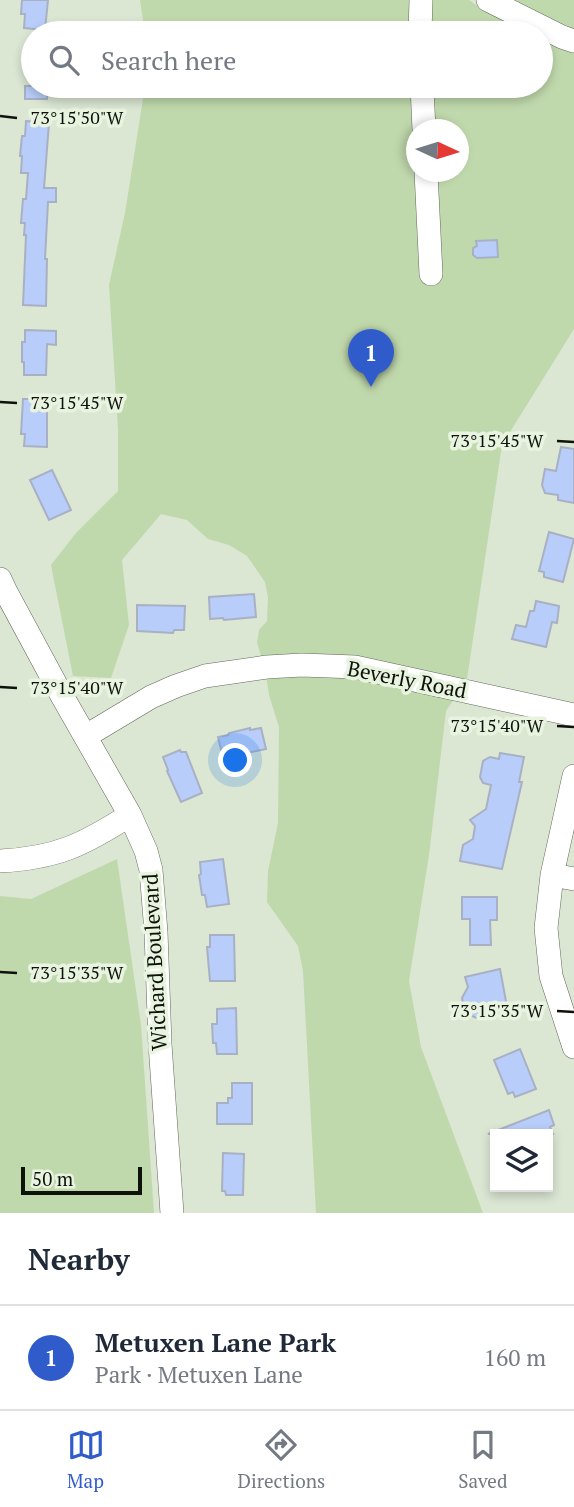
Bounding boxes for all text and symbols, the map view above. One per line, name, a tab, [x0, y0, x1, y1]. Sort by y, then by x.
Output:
search box	[21, 21, 553, 98]
icon: search	[45, 41, 83, 79]
text: Search here	[101, 43, 236, 77]
text: 73°15'50"W	[31, 105, 124, 129]
north arrow	[406, 119, 469, 182]
pin: 1	[348, 329, 394, 387]
text: 73°15'45"W	[31, 390, 124, 414]
text: 73°15'45"W	[451, 428, 544, 452]
street label: Beverly Road	[345, 654, 470, 704]
text: 73°15'40"W	[31, 675, 124, 699]
text: 73°15'40"W	[451, 713, 544, 737]
your location	[218, 743, 252, 777]
street label: Wichard Boulevard	[135, 872, 173, 1051]
text: 73°15'35"W	[31, 960, 124, 984]
text: 73°15'35"W	[451, 998, 544, 1022]
map controls	[490, 1129, 553, 1192]
button: layers	[490, 1129, 553, 1192]
scale bar	[21, 1164, 142, 1196]
text: 50 m	[32, 1166, 73, 1191]
text: Nearby	[28, 1239, 130, 1279]
text: Metuxen Lane Park	[95, 1325, 336, 1359]
text: 1	[45, 1342, 58, 1373]
text: 160 m	[484, 1342, 546, 1373]
text: Park · Metuxen Lane	[95, 1359, 303, 1390]
tab: Map	[67, 1426, 105, 1493]
tab: Directions	[238, 1426, 325, 1493]
tab: Saved	[458, 1426, 507, 1493]

